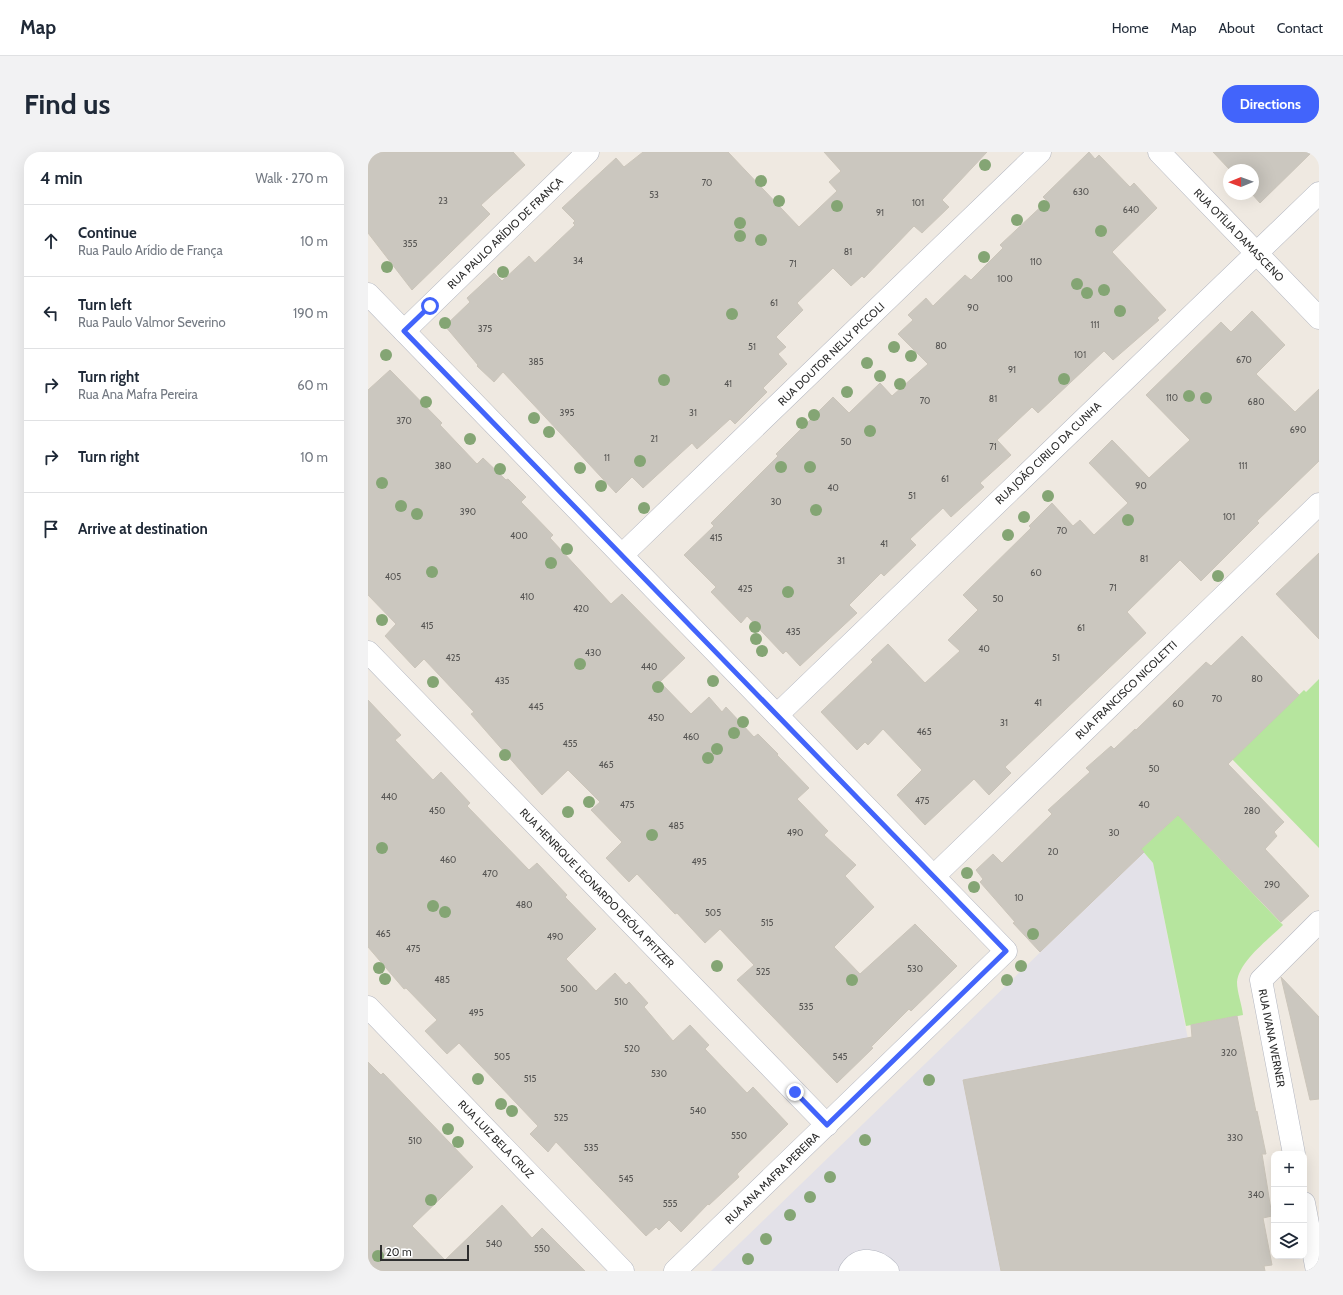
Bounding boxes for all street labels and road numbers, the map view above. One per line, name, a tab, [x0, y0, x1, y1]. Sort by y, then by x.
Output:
street label: RUA PAULO ARÍDIO DE FRANÇA	[444, 174, 566, 292]
street label: RUA OTÍLIA DAMASCENO	[1191, 186, 1287, 285]
street label: RUA DOUTOR NELLY PICCOLI	[775, 299, 887, 409]
street label: RUA JOÃO CIRILO DA CUNHA	[992, 399, 1104, 507]
street label: RUA FRANCISCO NICOLETTI	[1072, 638, 1180, 742]
street label: RUA HENRIQUE LEONARDO DEÓLA PFITZER	[517, 805, 677, 971]
street label: RUA IVANA WERNER	[1256, 988, 1288, 1089]
street label: RUA LUIZ BELA CRUZ	[455, 1097, 537, 1181]
street label: RUA ANA MAFRA PEREIRA	[722, 1129, 822, 1227]

